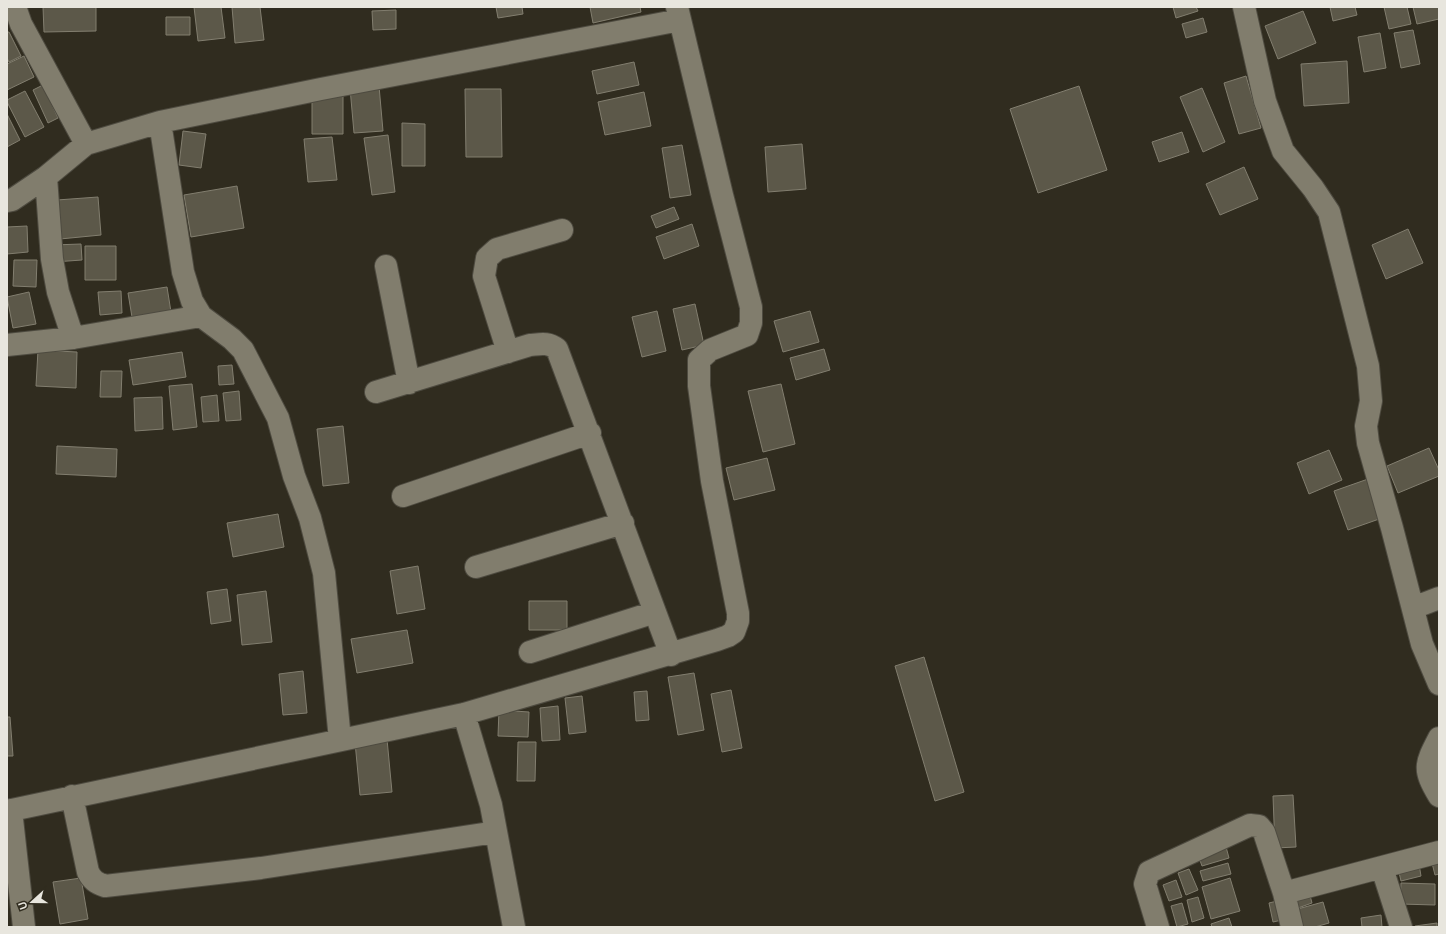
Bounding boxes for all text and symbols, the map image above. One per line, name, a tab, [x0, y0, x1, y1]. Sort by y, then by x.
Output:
north arrow	[12, 882, 52, 922]
text: U	[15, 900, 31, 912]

